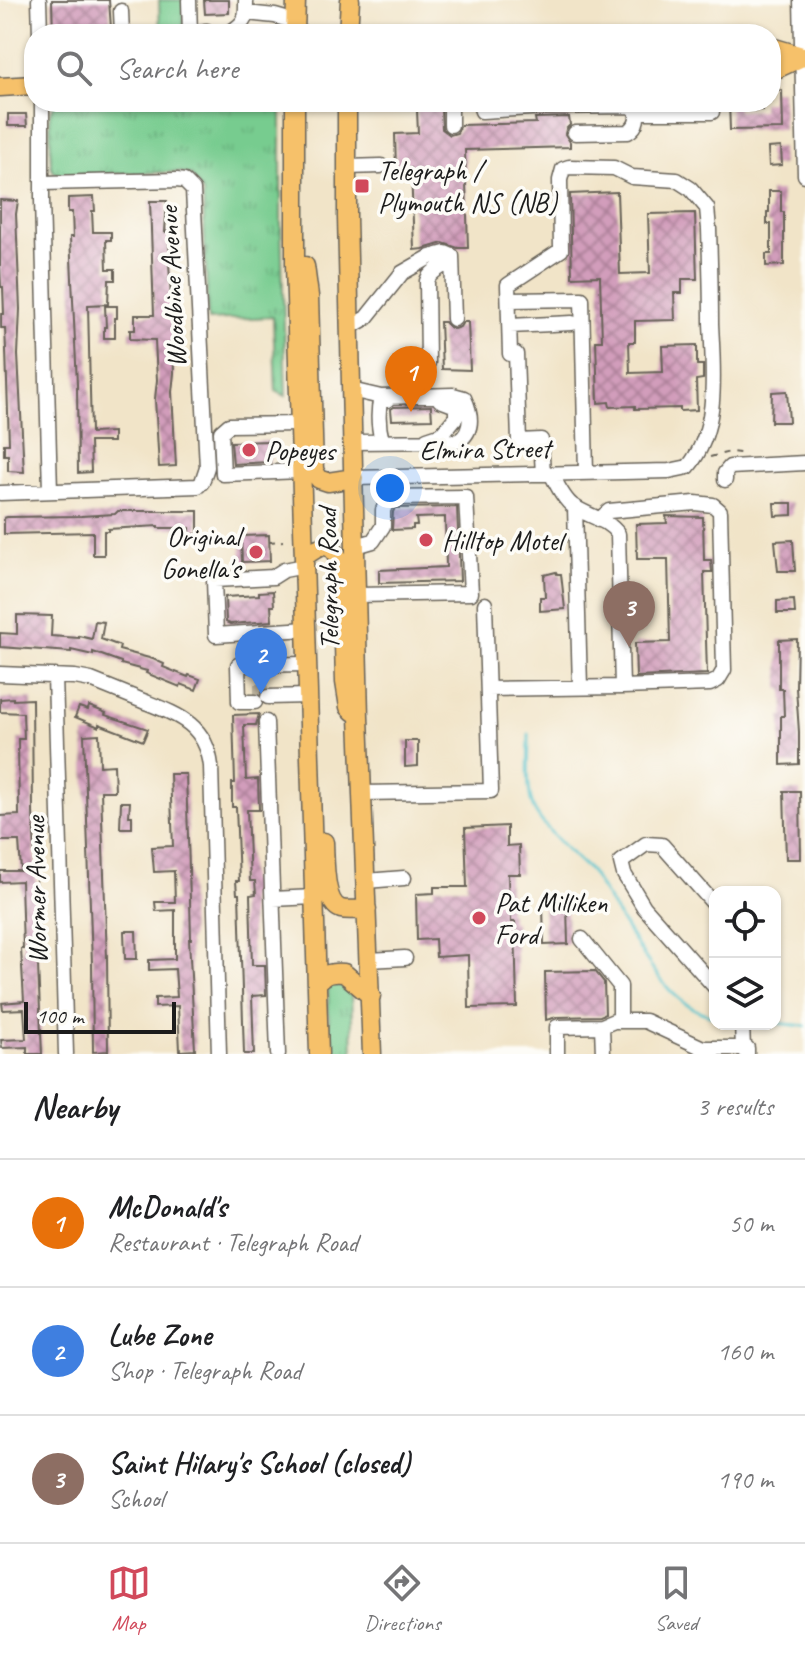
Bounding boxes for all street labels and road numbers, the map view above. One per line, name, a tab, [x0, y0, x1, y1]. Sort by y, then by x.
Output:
street label: Woodbine Avenue	[150, 204, 194, 368]
street label: Elmira Street	[419, 430, 555, 468]
street label: Telegraph Road	[309, 504, 347, 650]
street label: Wormer Avenue	[17, 814, 55, 964]

